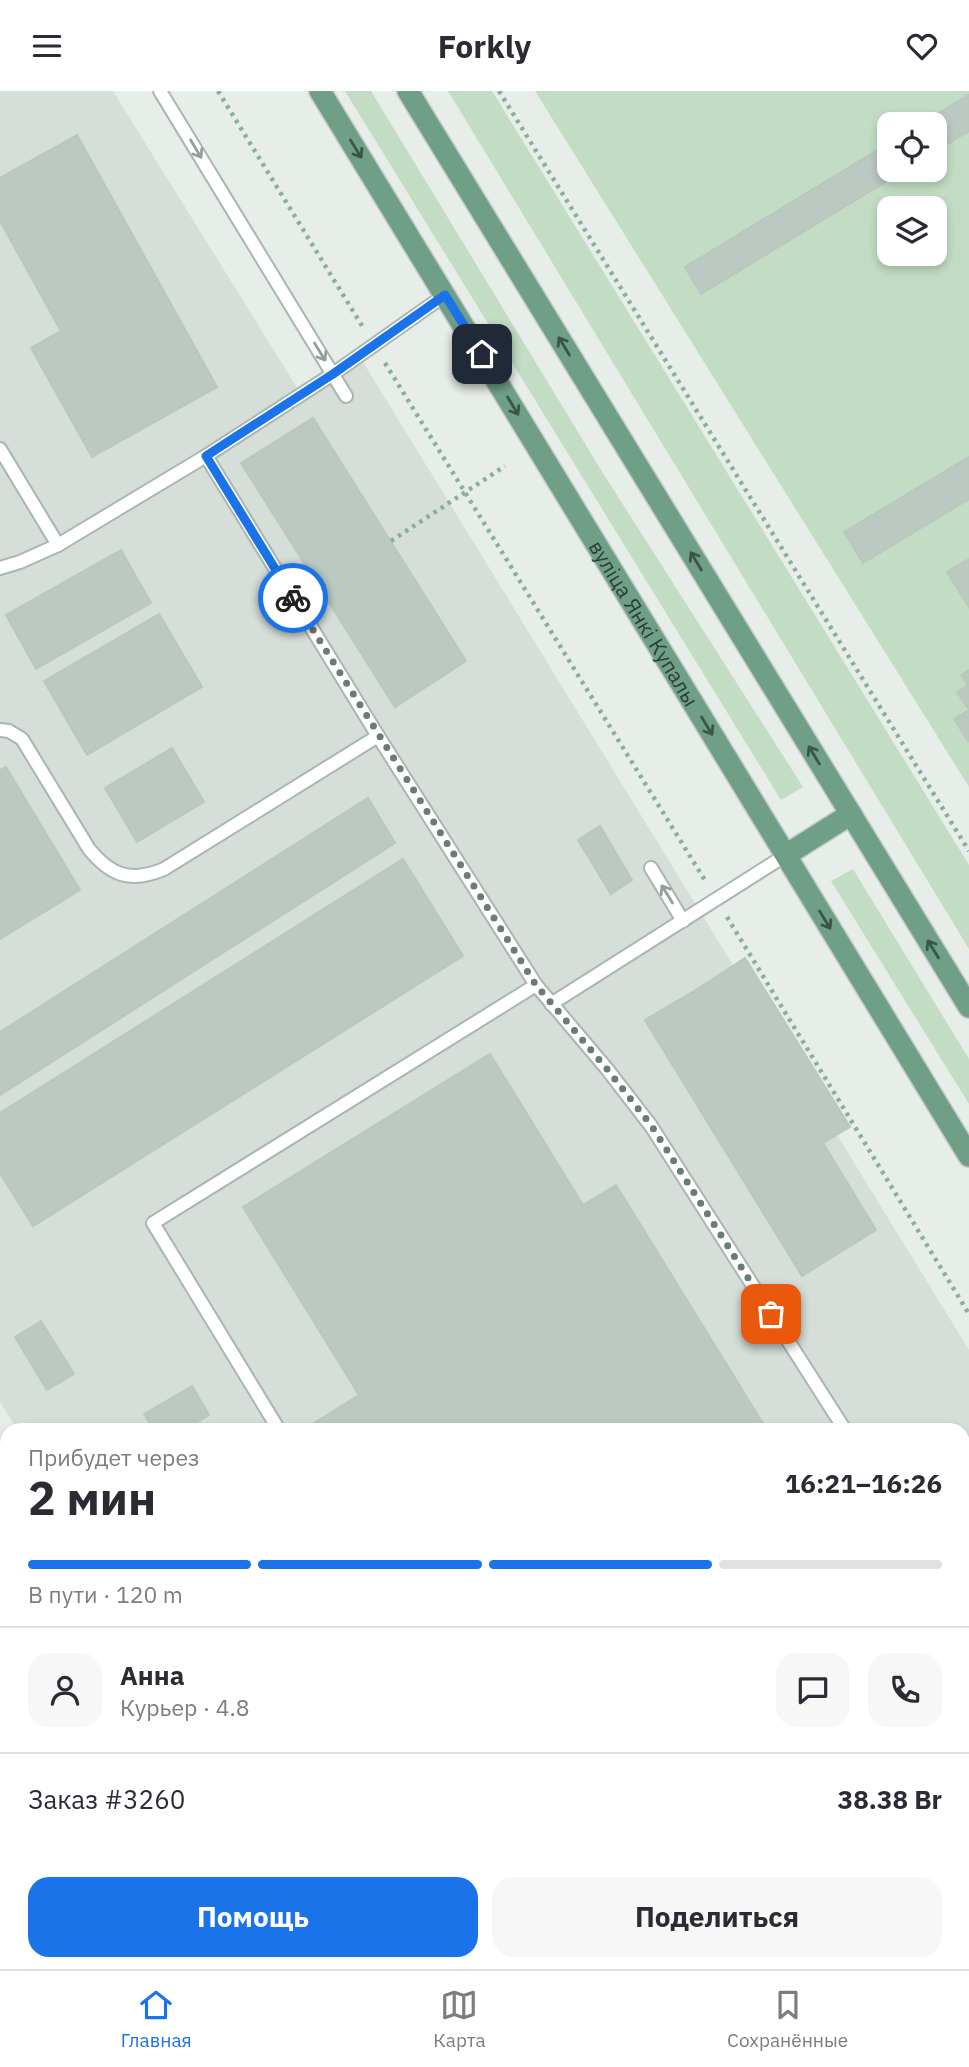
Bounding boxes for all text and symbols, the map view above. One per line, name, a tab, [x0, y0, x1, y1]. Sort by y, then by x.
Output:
text: Forkly	[438, 25, 531, 67]
icon: menu	[28, 27, 66, 65]
icon: heart	[903, 27, 941, 65]
map controls	[877, 112, 947, 266]
button: locate	[877, 112, 947, 182]
one-way arrow	[189, 139, 203, 159]
one-way arrow	[349, 139, 363, 159]
button: layers	[877, 196, 947, 266]
pin	[452, 324, 512, 384]
icon: home	[463, 335, 501, 373]
one-way arrow	[557, 336, 571, 356]
one-way arrow	[314, 342, 328, 362]
one-way arrow	[506, 395, 520, 415]
street label: вуліца Янкі Купалы	[583, 535, 706, 711]
one-way arrow	[688, 551, 702, 571]
courier	[258, 563, 328, 633]
icon: bike	[274, 579, 312, 617]
one-way arrow	[701, 715, 715, 735]
one-way arrow	[807, 745, 821, 765]
one-way arrow	[660, 885, 674, 905]
one-way arrow	[819, 910, 833, 930]
one-way arrow	[926, 939, 940, 959]
pin	[741, 1284, 801, 1344]
icon: bag	[752, 1295, 790, 1333]
text: Прибудет через	[28, 1442, 200, 1472]
text: 16:21–16:26	[785, 1466, 942, 1500]
text: 2 мин	[28, 1468, 156, 1528]
text: В пути · 120 m	[28, 1579, 183, 1609]
button: person	[28, 1653, 102, 1727]
button: chat	[776, 1653, 850, 1727]
button: phone	[868, 1653, 942, 1727]
text: Анна	[120, 1658, 184, 1692]
text: Курьер · 4.8	[120, 1692, 250, 1722]
text: Заказ #3260	[28, 1782, 185, 1816]
text: 38.38 Br	[838, 1782, 942, 1816]
button: Помощь	[28, 1877, 478, 1957]
button: Поделиться	[492, 1877, 942, 1957]
tab: Главная	[121, 1986, 192, 2052]
tab: Карта	[433, 1986, 486, 2052]
tab: Сохранённые	[727, 1986, 848, 2052]

